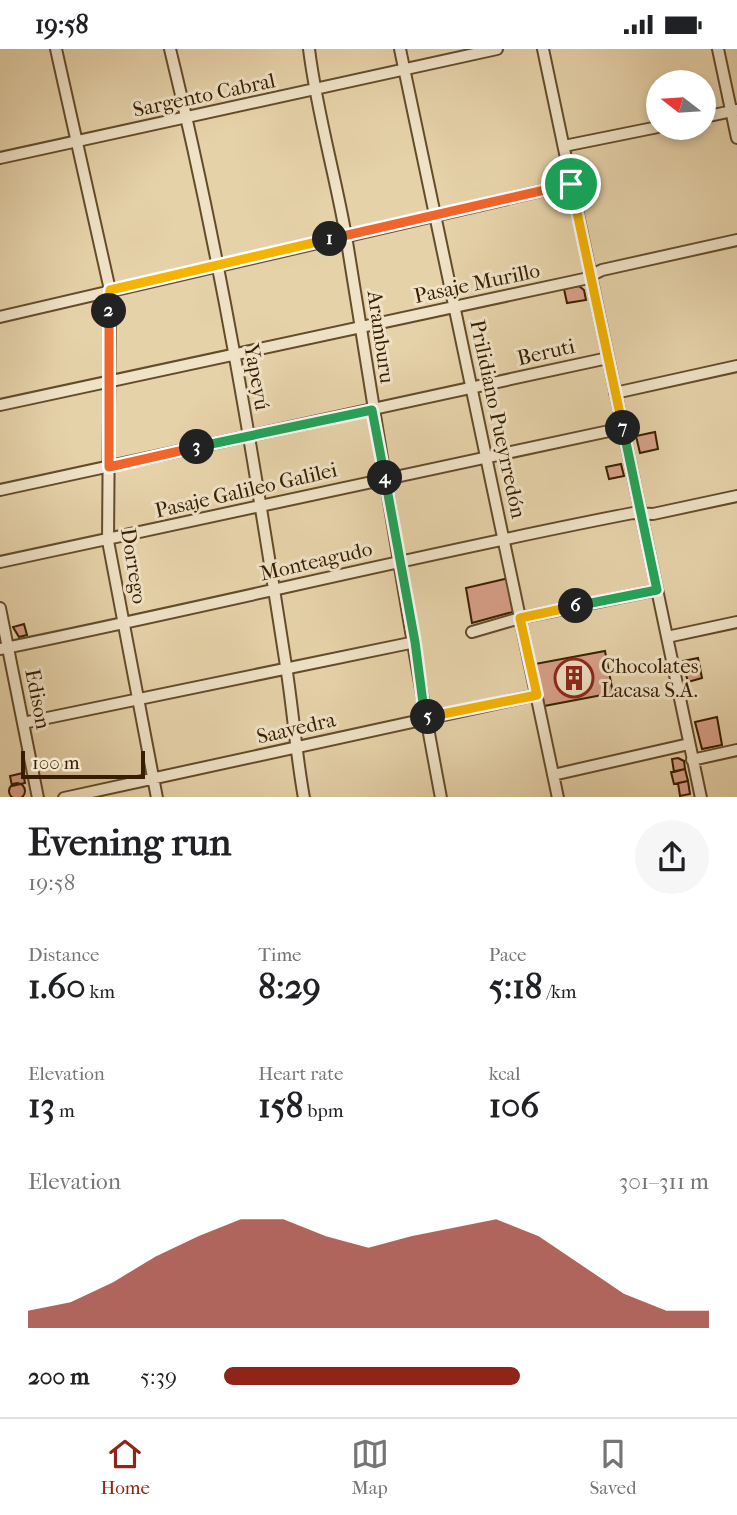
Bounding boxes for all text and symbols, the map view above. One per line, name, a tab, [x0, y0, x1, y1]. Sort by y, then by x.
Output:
text: 19:58	[35, 9, 89, 40]
street label: Sargento Cabral	[131, 68, 278, 122]
north arrow	[646, 70, 716, 140]
map controls	[646, 70, 716, 140]
pin	[541, 154, 601, 214]
icon: arrive	[552, 165, 590, 203]
pin: 1	[312, 221, 348, 257]
text: 1	[326, 227, 333, 249]
street label: Pasaje Murillo	[412, 258, 542, 308]
street label: Aramburu	[362, 288, 399, 385]
pin: 2	[92, 293, 126, 329]
text: 2	[104, 299, 113, 321]
street label: Prilidiano Pueyrredón	[465, 318, 531, 520]
street label: Beruti	[515, 334, 577, 370]
street label: Yapeyú	[239, 341, 275, 412]
pin: 7	[606, 411, 640, 445]
text: 7	[618, 416, 627, 438]
pin: 3	[180, 429, 214, 465]
text: 3	[193, 435, 200, 457]
street label: Pasaje Galileo Galilei	[152, 457, 340, 523]
pin: 4	[368, 461, 402, 495]
text: 4	[379, 466, 390, 488]
street label: Dorrego	[116, 526, 152, 606]
street label: Monteagudo	[257, 536, 375, 586]
pin: 6	[558, 589, 594, 623]
text: 6	[570, 594, 581, 616]
place label: Chocolates Lacasa S.A.	[601, 654, 699, 702]
building icon: Chocolates Lacasa S.A.	[553, 657, 595, 699]
street label: Edison	[20, 667, 56, 731]
pin: 5	[410, 699, 446, 735]
text: 5	[423, 705, 432, 727]
street label: Saavedra	[254, 707, 338, 749]
scale bar	[21, 748, 145, 780]
text: 100 m	[32, 752, 80, 774]
text: Evening run	[28, 820, 231, 865]
button: share	[635, 820, 709, 894]
text: 19:58	[28, 869, 75, 896]
text: Distance	[28, 944, 99, 966]
text: Time	[258, 944, 302, 966]
text: Pace	[489, 944, 527, 966]
text: 1.60	[28, 966, 86, 1007]
text: 8:29	[258, 966, 321, 1007]
text: 5:18	[489, 966, 542, 1007]
text: km	[86, 981, 115, 1003]
text: /km	[542, 981, 577, 1003]
text: Elevation	[28, 1063, 105, 1085]
text: Heart rate	[258, 1063, 343, 1085]
text: kcal	[489, 1063, 521, 1085]
text: 13	[28, 1085, 55, 1126]
text: 158	[258, 1085, 303, 1126]
text: 106	[489, 1085, 539, 1126]
text: m	[55, 1100, 75, 1122]
text: bpm	[303, 1100, 343, 1122]
text: Elevation	[28, 1168, 121, 1195]
text: 301–311 m	[619, 1168, 709, 1195]
text: 200 m	[28, 1363, 89, 1390]
text: 5:39	[140, 1363, 177, 1390]
tab: Home	[100, 1435, 150, 1499]
tab: Map	[351, 1435, 389, 1499]
tab: Saved	[589, 1435, 637, 1499]

